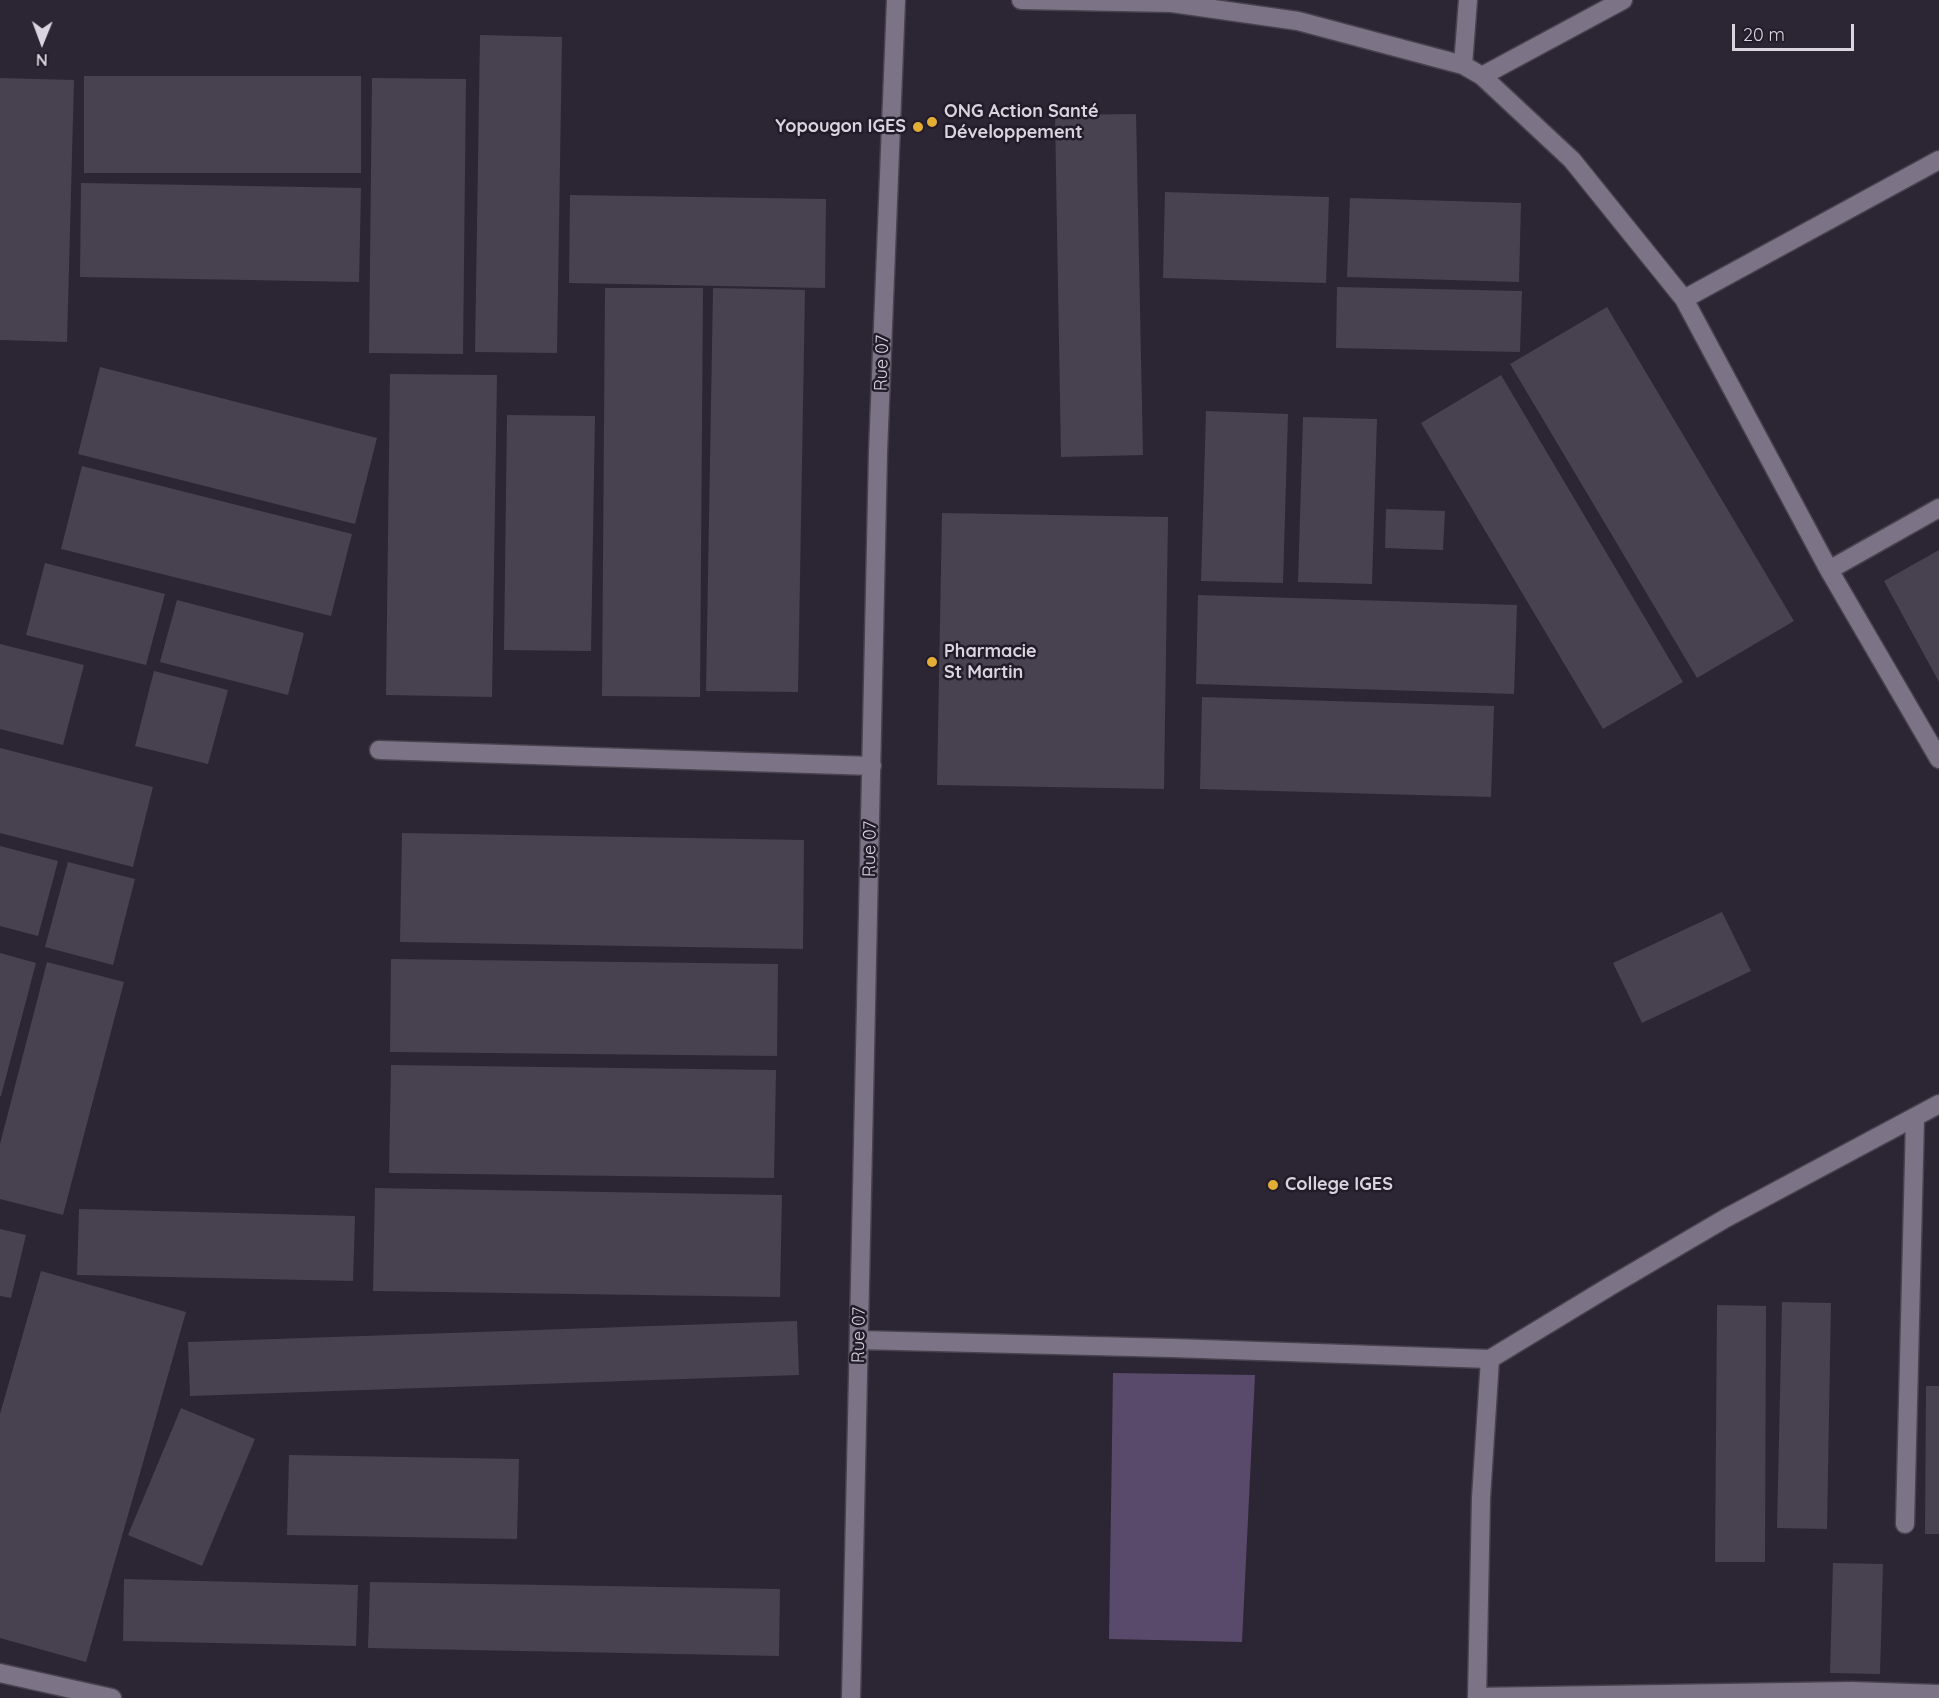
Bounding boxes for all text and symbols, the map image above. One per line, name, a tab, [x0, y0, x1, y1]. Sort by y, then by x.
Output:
north arrow	[12, 12, 72, 72]
scale bar	[1735, 12, 1856, 50]
text: 20 m	[1743, 23, 1785, 46]
text: N	[36, 50, 48, 70]
place label: ONG Action Santé Développement	[944, 101, 1099, 144]
marker: ONG Action Santé Développement	[925, 115, 939, 129]
place label: Yopougon IGES	[775, 116, 906, 138]
marker: Yopougon IGES	[911, 120, 925, 134]
street label: Rue 07	[870, 335, 894, 391]
place label: Pharmacie St Martin	[944, 641, 1037, 684]
marker: Pharmacie St Martin	[925, 655, 939, 669]
street label: Rue 07	[859, 821, 881, 877]
place label: College IGES	[1285, 1174, 1393, 1196]
marker: College IGES	[1266, 1178, 1280, 1192]
street label: Rue 07	[848, 1307, 870, 1363]

